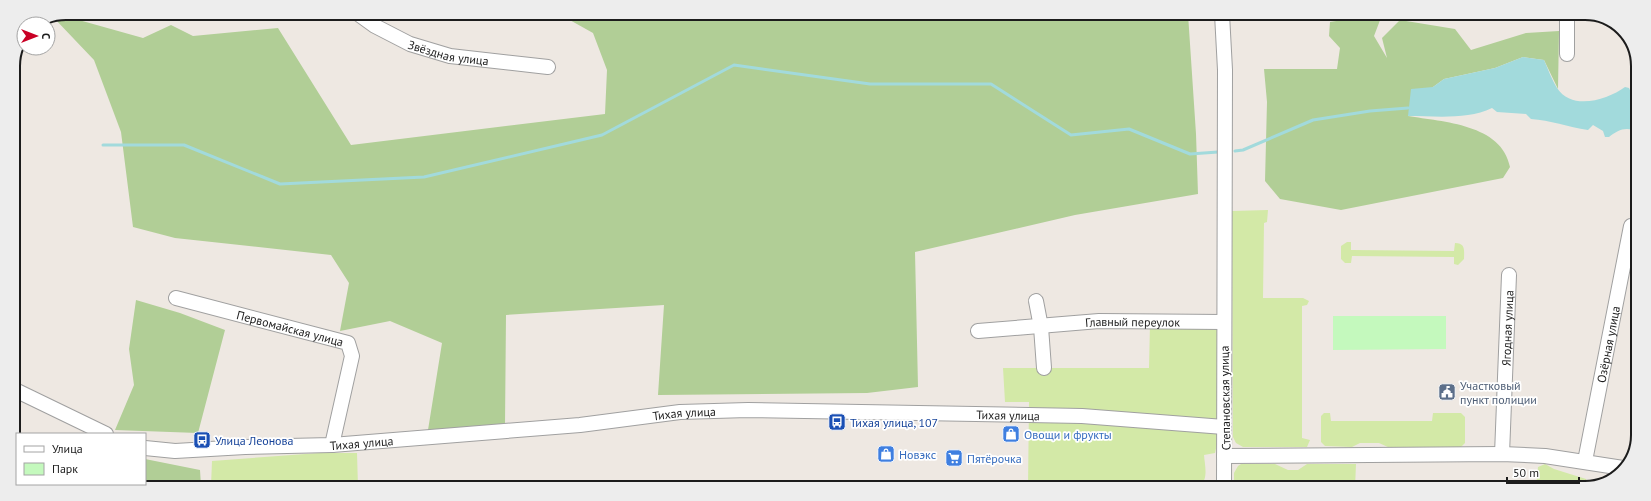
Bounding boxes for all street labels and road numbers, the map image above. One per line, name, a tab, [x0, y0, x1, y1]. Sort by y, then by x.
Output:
street label: Звёздная улица	[406, 36, 489, 68]
street label: Ягодная улица	[1498, 290, 1516, 366]
street label: Озёрная улица	[1593, 304, 1623, 384]
street label: Первомайская улица	[235, 307, 345, 349]
street label: Главный переулок	[1085, 313, 1180, 330]
street label: Степановская улица	[1217, 346, 1233, 450]
street label: Тихая улица	[652, 403, 716, 423]
street label: Тихая улица	[976, 407, 1040, 423]
street label: Тихая улица	[329, 433, 394, 453]

